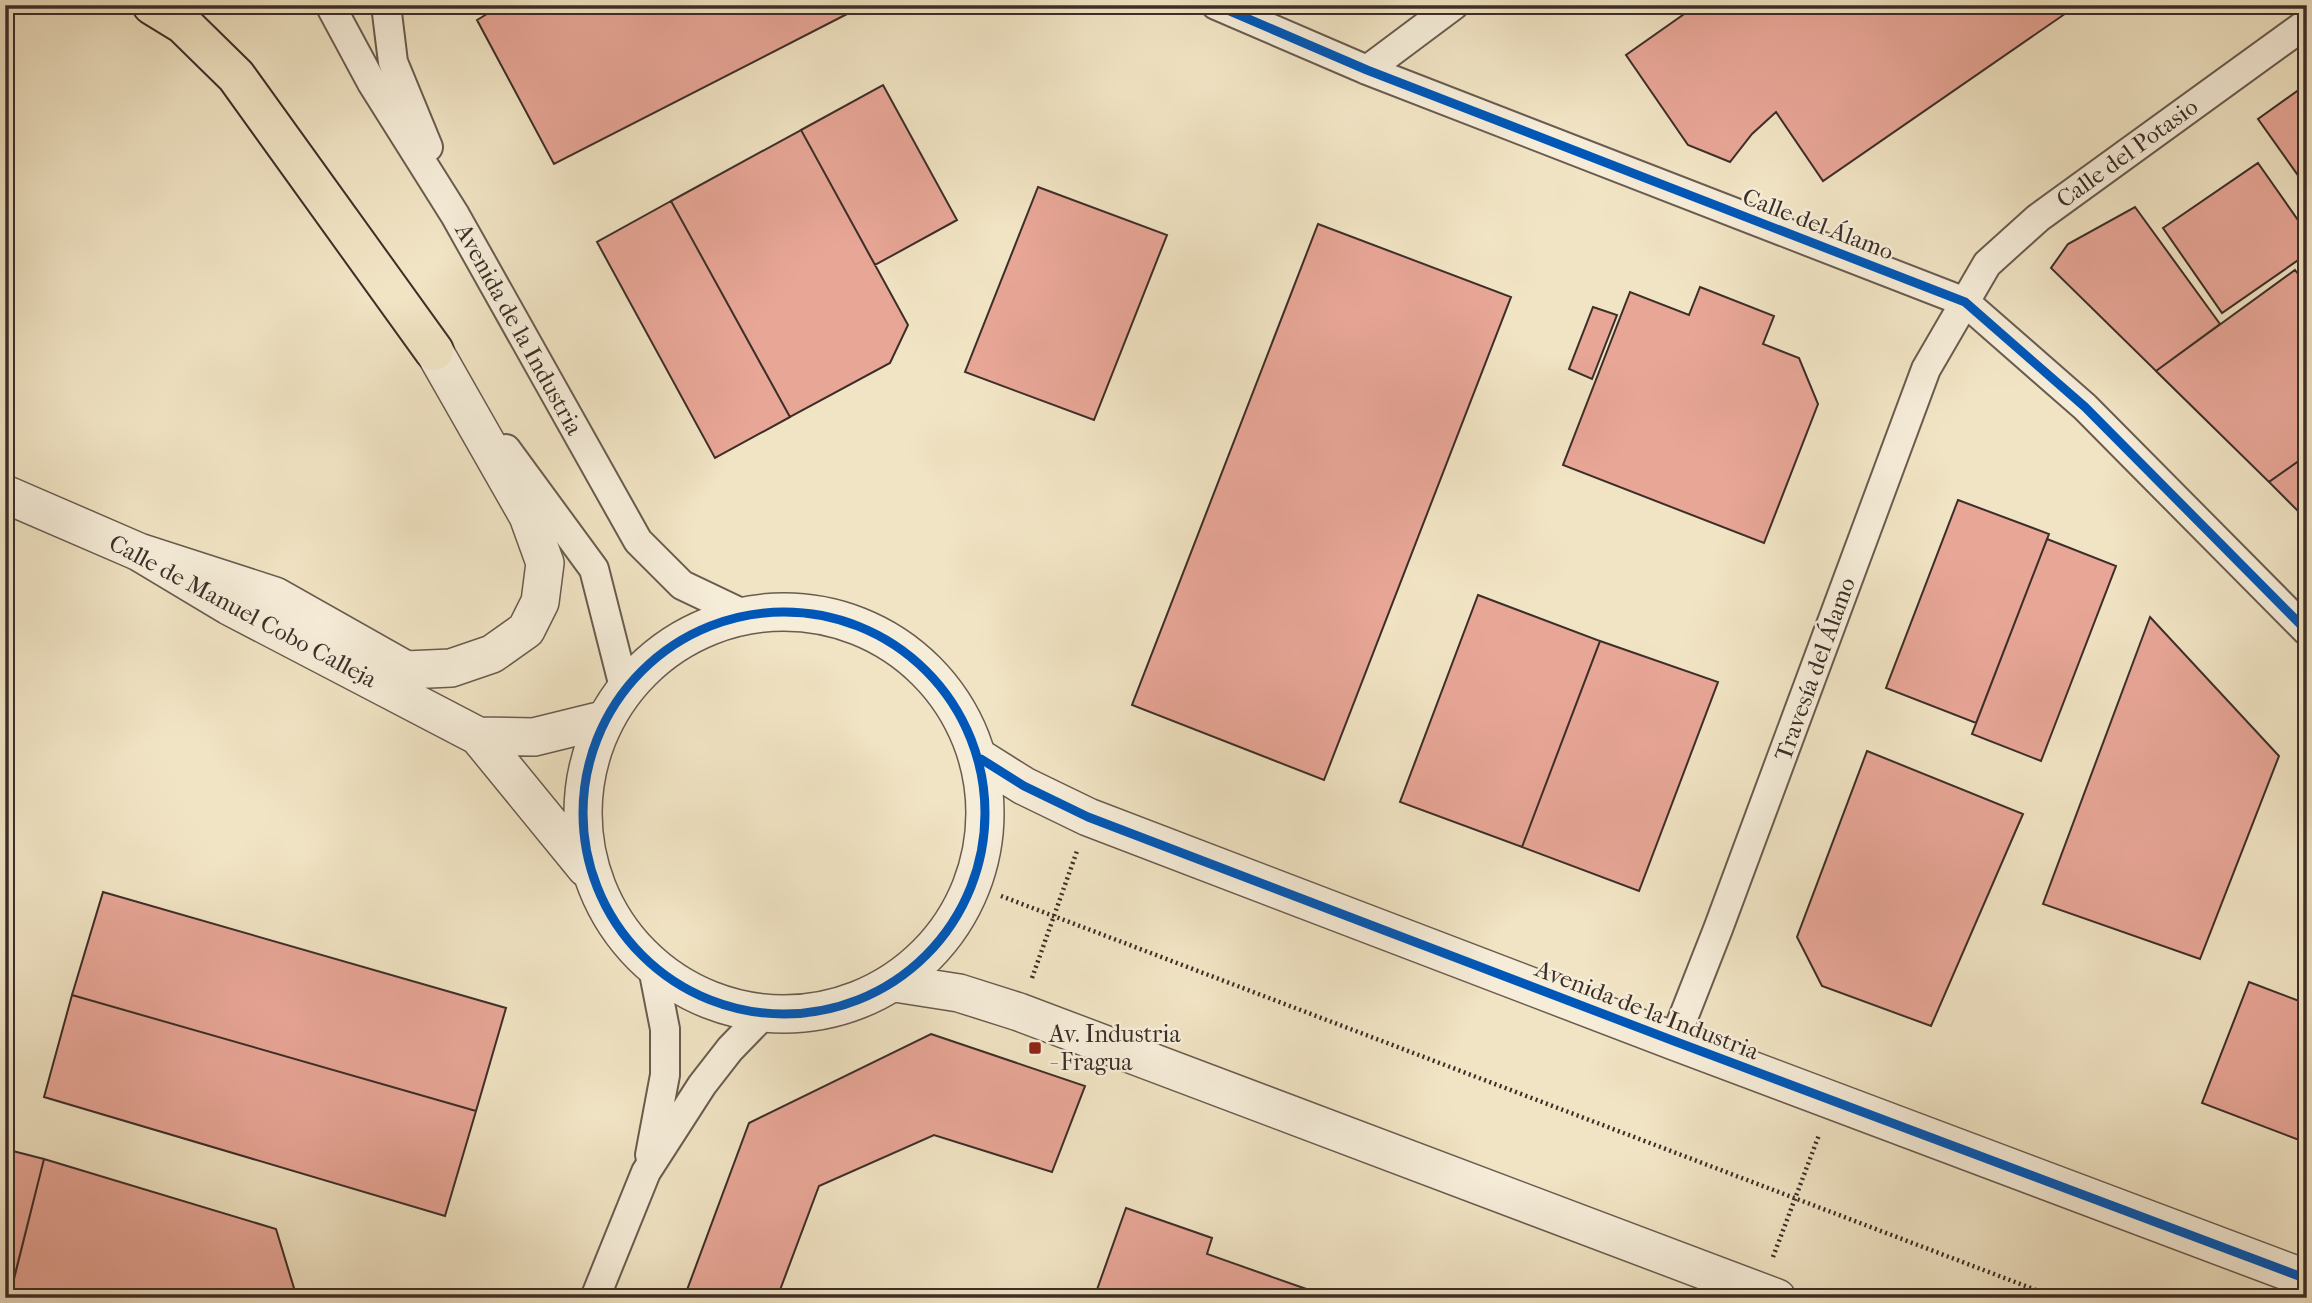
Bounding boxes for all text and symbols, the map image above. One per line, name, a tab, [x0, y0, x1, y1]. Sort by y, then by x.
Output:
street label: Calle del Potasio	[2051, 92, 2203, 214]
street label: Calle del Álamo	[1739, 181, 1898, 266]
street label: Avenida de la Industria	[449, 218, 589, 440]
street label: Calle de Manuel Cobo Calleja	[105, 528, 382, 694]
street label: Travesía del Álamo	[1768, 573, 1861, 764]
street label: Avenida de la Industria	[1530, 954, 1764, 1066]
place label: Av. Industria - Fragua	[1048, 1020, 1181, 1076]
marker: Av. Industria - Fragua	[1027, 1040, 1043, 1056]

